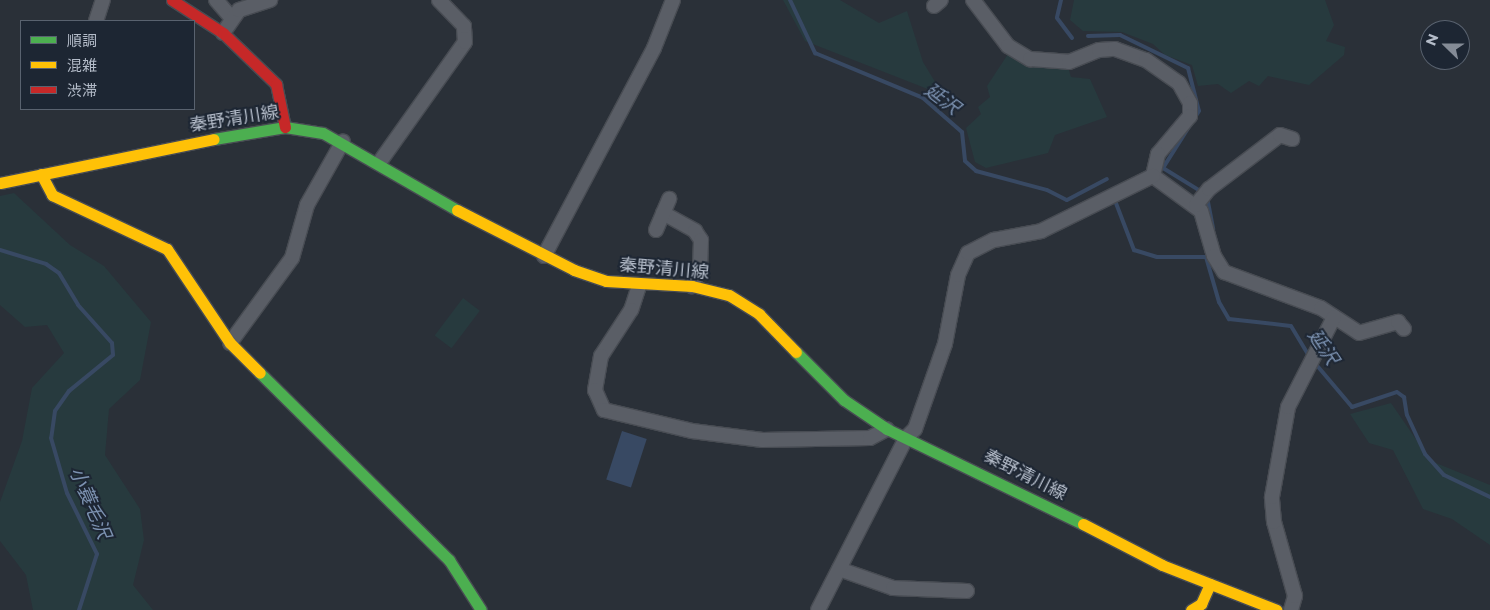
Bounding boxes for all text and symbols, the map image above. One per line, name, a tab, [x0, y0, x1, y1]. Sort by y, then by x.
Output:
legend	[20, 20, 195, 110]
north arrow	[1420, 20, 1470, 70]
text: 順調	[67, 31, 97, 50]
text: N	[1422, 31, 1442, 48]
text: 混雑	[67, 56, 97, 75]
water label: 延沢	[920, 78, 964, 120]
text: 渋滞	[67, 81, 97, 100]
street label: 秦野清川線	[188, 101, 280, 137]
street label: 秦野清川線	[618, 254, 710, 284]
water label: 延沢	[1303, 325, 1343, 369]
street label: 秦野清川線	[980, 445, 1070, 505]
water label: 小蓑毛沢	[65, 464, 115, 542]

